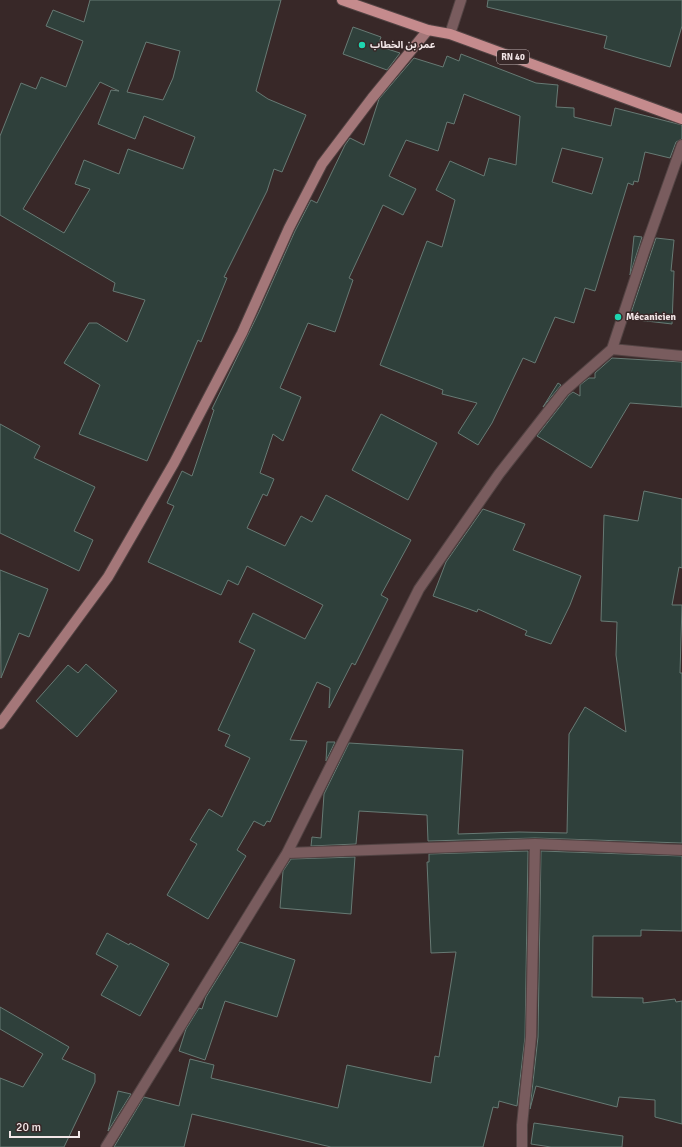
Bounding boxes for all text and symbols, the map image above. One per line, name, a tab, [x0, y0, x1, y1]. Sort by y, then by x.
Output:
place label: عمر بن الخطاب	[370, 39, 436, 51]
marker: عمر بن الخطاب	[357, 40, 367, 50]
road number: RN 40	[497, 50, 529, 64]
place label: Mécanicien	[626, 311, 676, 323]
marker: Mécanicien	[613, 312, 623, 322]
scale bar	[10, 1113, 79, 1139]
text: 20 m	[16, 1120, 41, 1135]

